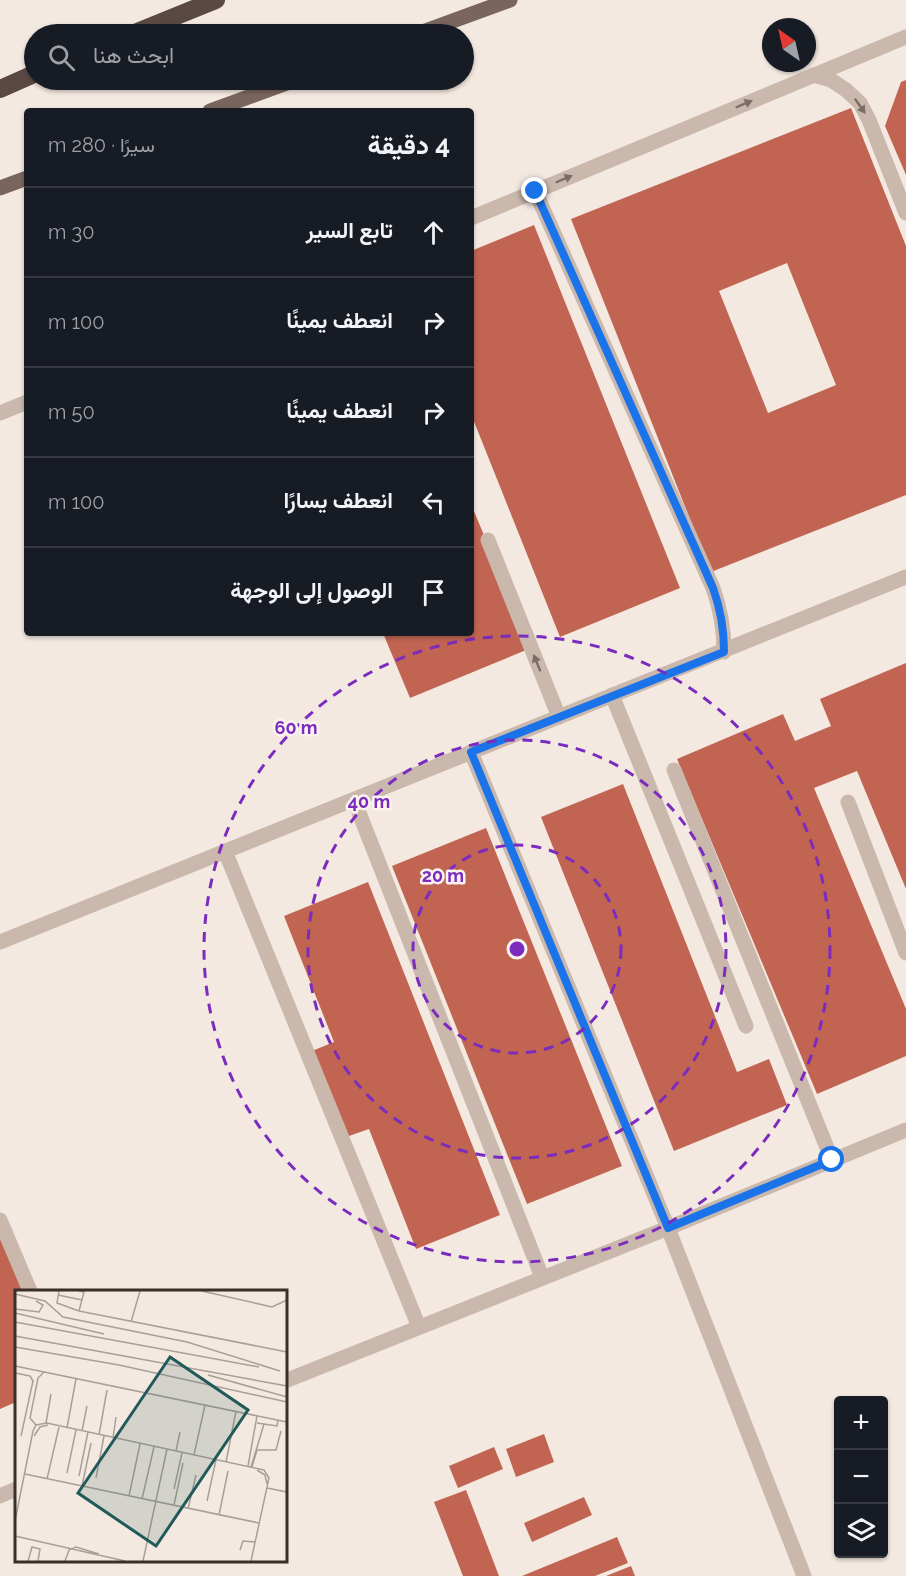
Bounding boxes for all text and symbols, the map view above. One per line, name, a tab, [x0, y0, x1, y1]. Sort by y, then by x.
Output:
north arrow	[762, 18, 816, 72]
search box	[24, 24, 474, 90]
icon: search	[45, 41, 78, 74]
text: ابحث هنا	[93, 42, 174, 68]
one-way arrow	[854, 98, 866, 114]
one-way arrow	[735, 99, 753, 109]
text: 4 دقيقة	[368, 130, 450, 160]
text: سيرًا · 280 m	[48, 133, 155, 157]
one-way arrow	[555, 174, 573, 184]
route end	[521, 177, 547, 203]
icon: ahead	[417, 216, 450, 249]
text: تابع السير	[306, 217, 393, 243]
text: 30 m	[48, 220, 94, 244]
icon: right	[417, 306, 450, 339]
text: انعطف يمينًا	[286, 307, 393, 333]
text: 100 m	[48, 310, 105, 334]
icon: right	[417, 396, 450, 429]
text: انعطف يمينًا	[286, 397, 393, 423]
text: 50 m	[48, 400, 95, 424]
icon: left	[417, 486, 450, 519]
text: انعطف يسارًا	[284, 487, 393, 513]
text: 100 m	[48, 490, 105, 514]
icon: arrive	[417, 576, 450, 609]
text: الوصول إلى الوجهة	[230, 577, 393, 603]
one-way arrow	[532, 653, 542, 671]
text: 60 m	[274, 717, 318, 738]
text: 40 m	[348, 791, 390, 812]
text: 20 m	[422, 865, 464, 886]
centre of rings	[507, 939, 527, 959]
route start	[818, 1146, 844, 1172]
inset map	[15, 1290, 286, 1561]
map controls	[834, 1396, 888, 1558]
button: +	[834, 1396, 888, 1450]
button: −	[834, 1450, 888, 1504]
button: layers	[834, 1504, 888, 1558]

